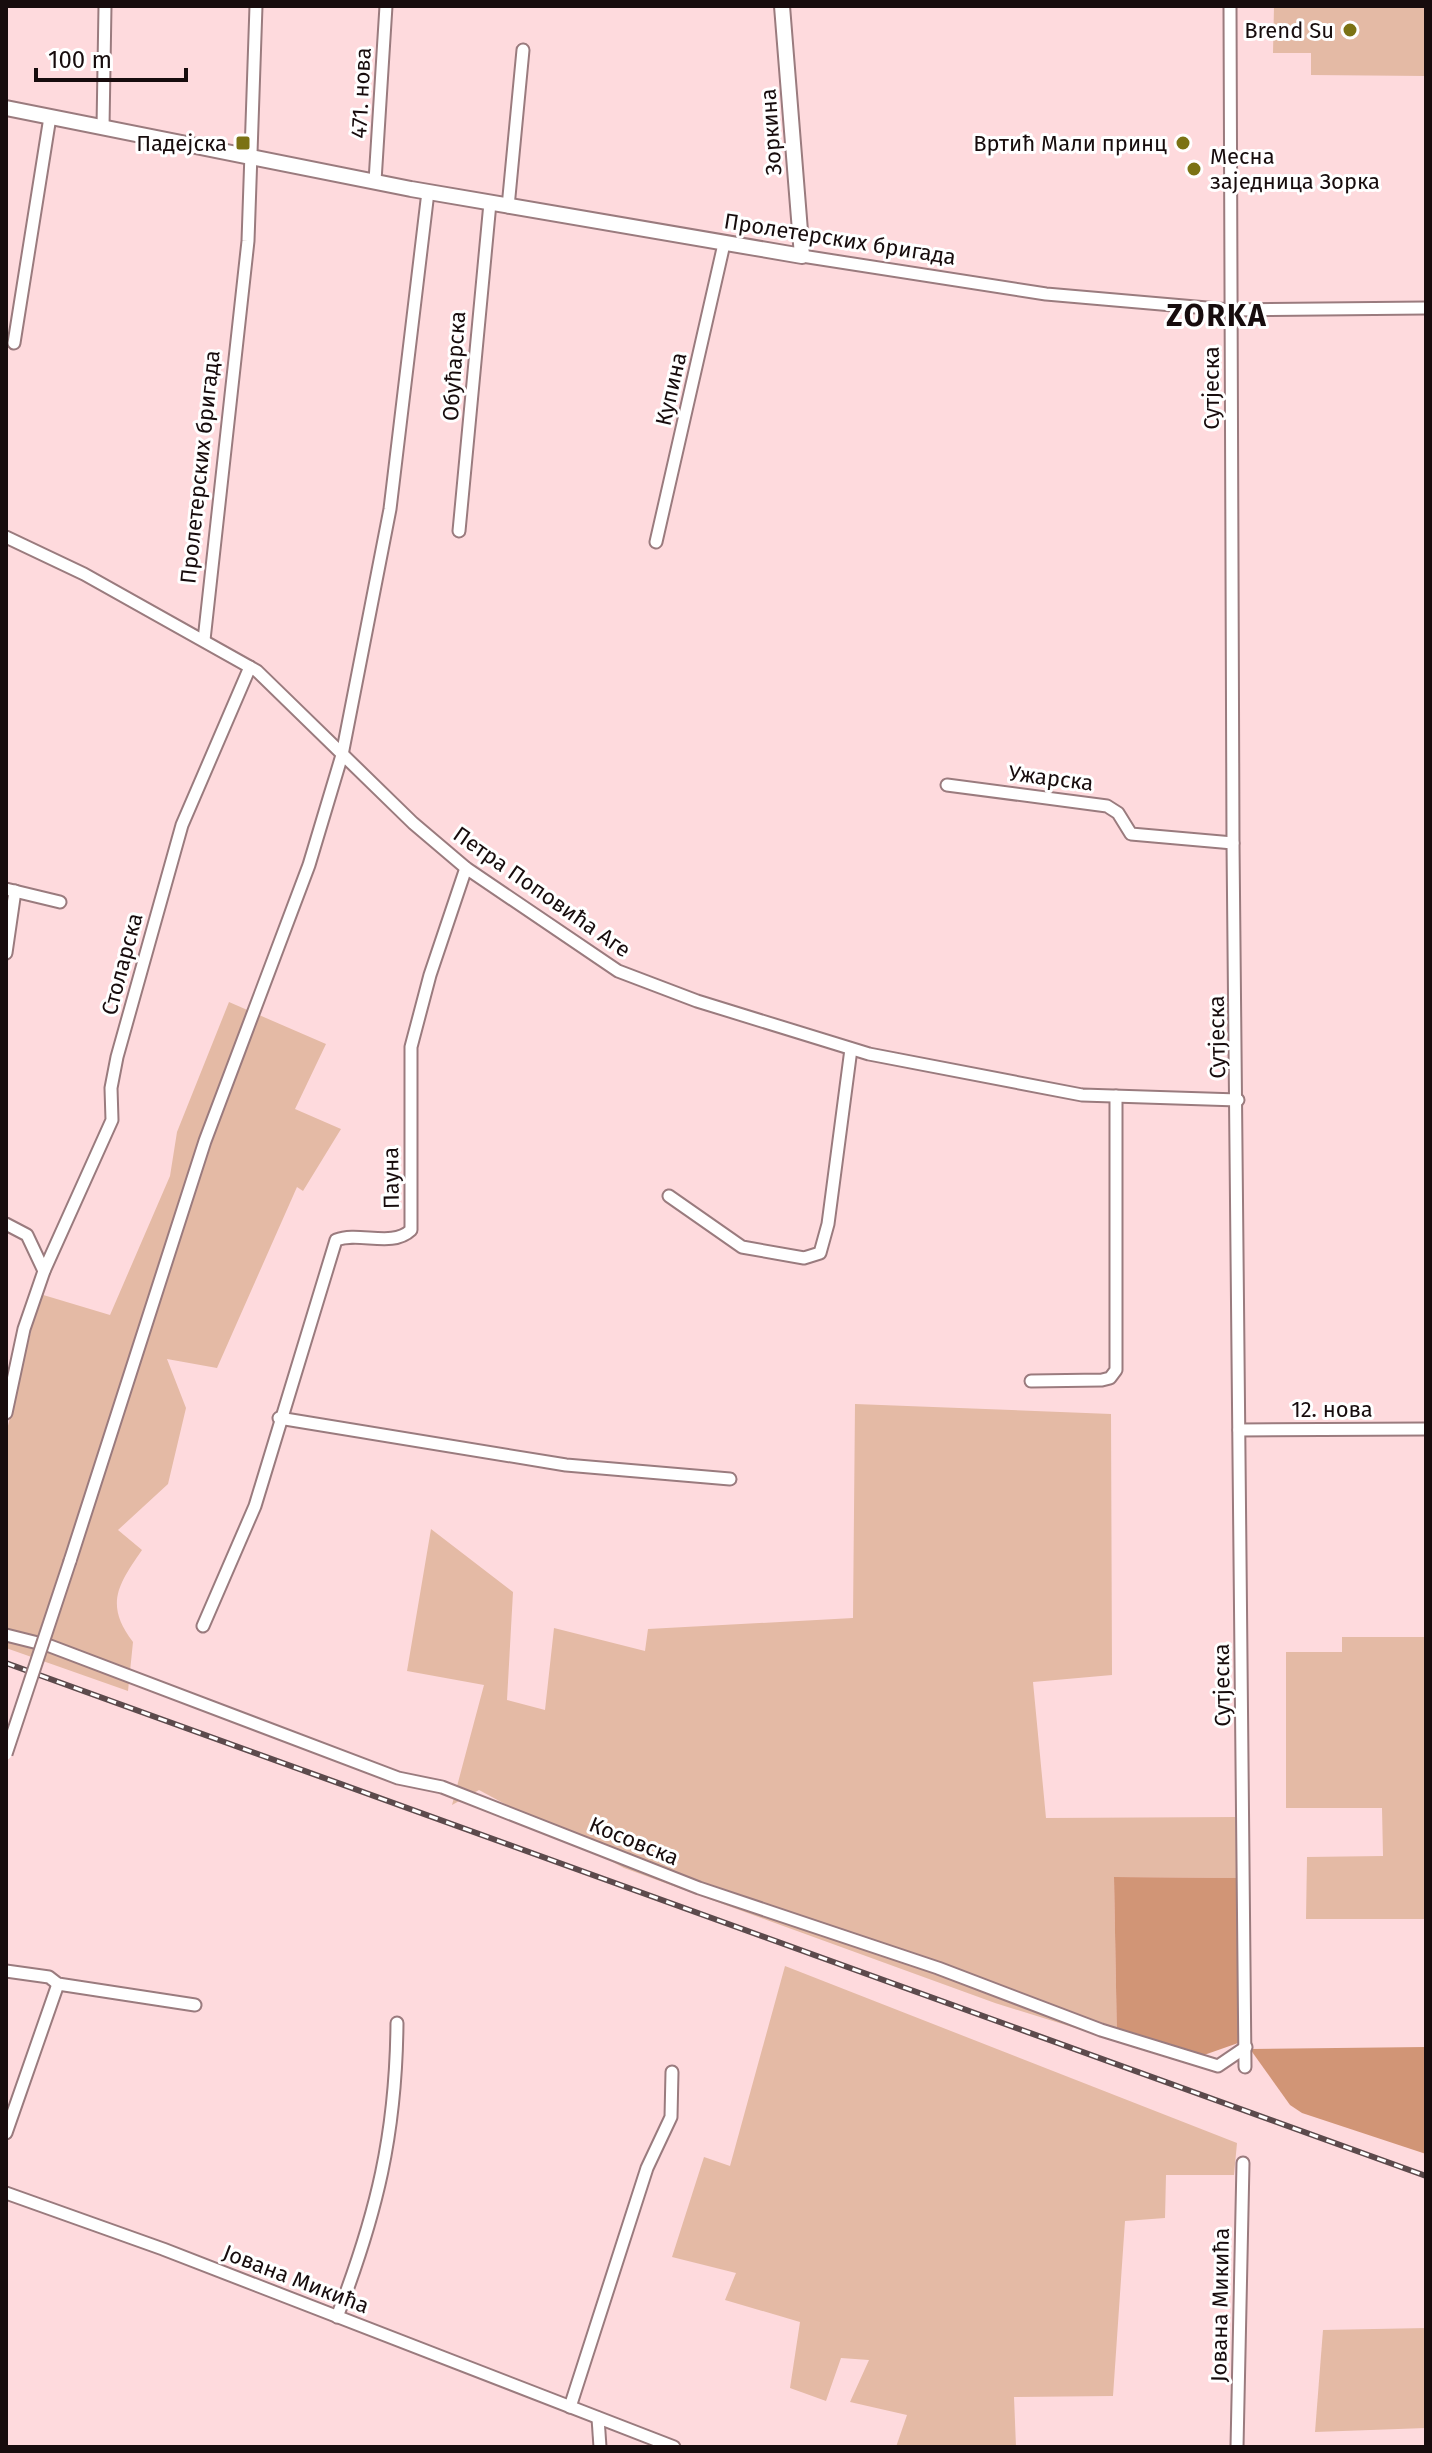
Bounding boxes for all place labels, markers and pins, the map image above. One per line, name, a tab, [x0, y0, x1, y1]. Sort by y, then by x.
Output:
place label: Brend Su	[1244, 17, 1334, 44]
marker: Brend Su	[1341, 21, 1359, 39]
place label: Падејска	[136, 130, 227, 157]
place label: Вртић Мали принц	[973, 130, 1167, 157]
marker: Падејска	[234, 134, 252, 152]
marker: Вртић Мали принц	[1174, 134, 1192, 152]
place label: Месна заједница Зорка	[1210, 143, 1380, 195]
marker: Месна заједница Зорка	[1185, 160, 1203, 178]

